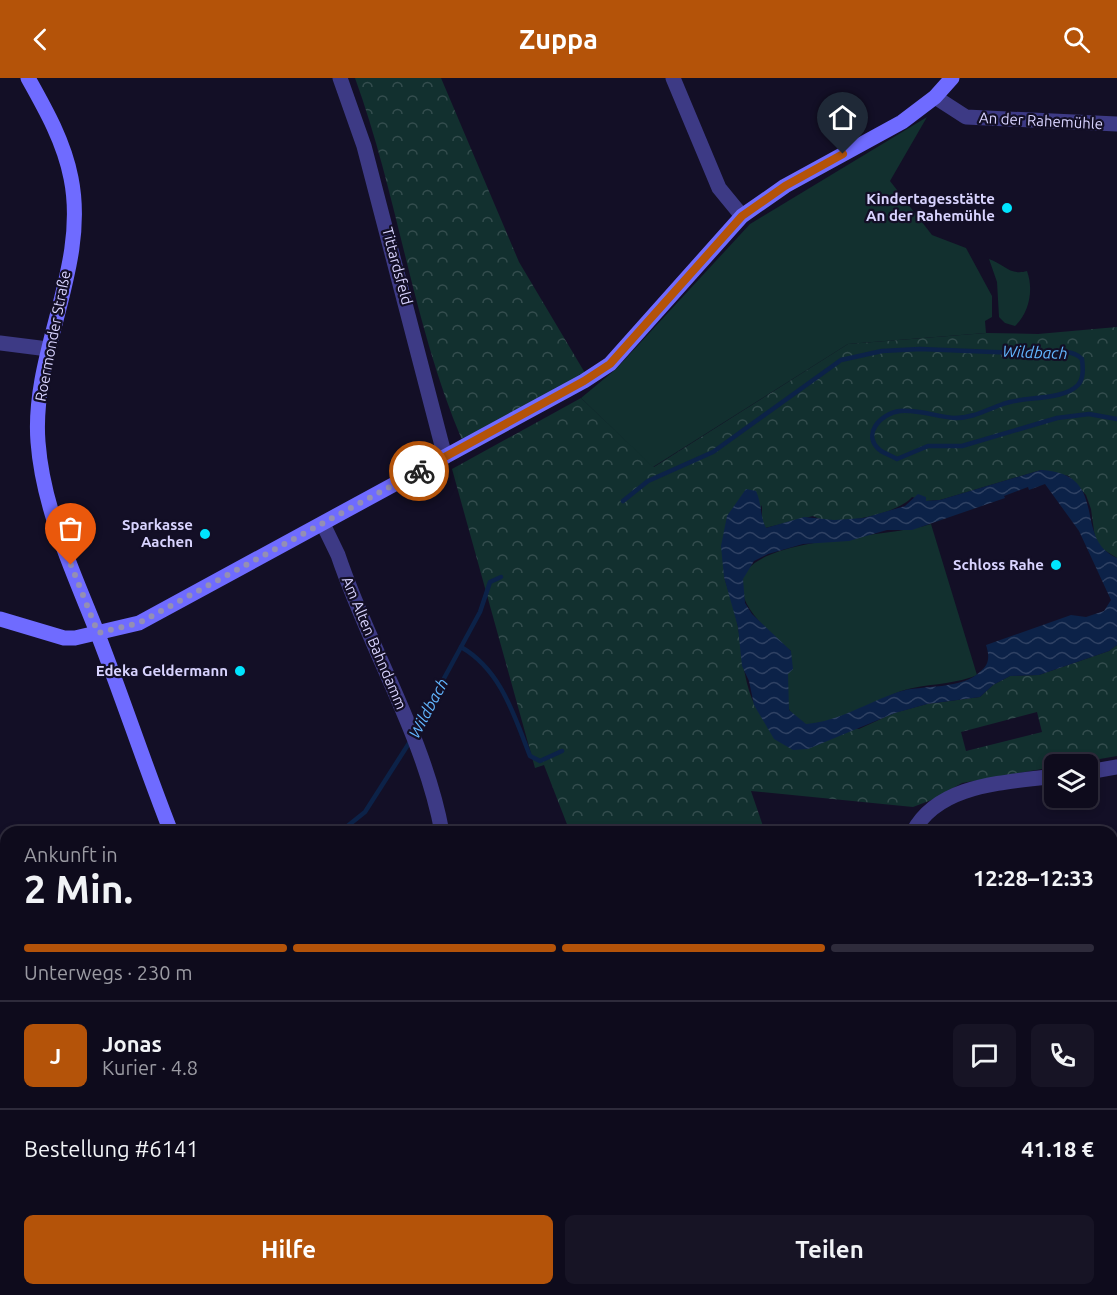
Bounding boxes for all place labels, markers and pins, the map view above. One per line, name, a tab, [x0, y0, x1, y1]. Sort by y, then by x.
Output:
pin	[817, 92, 868, 154]
place label: Kindertagesstätte An der Rahemühle	[866, 190, 995, 224]
marker: Kindertagesstätte An der Rahemühle	[1000, 201, 1014, 215]
pin	[45, 503, 96, 565]
place label: Sparkasse Aachen	[122, 516, 193, 550]
marker: Sparkasse Aachen	[198, 527, 212, 541]
place label: Schloss Rahe	[953, 556, 1044, 573]
marker: Schloss Rahe	[1049, 558, 1063, 572]
place label: Edeka Geldermann	[96, 662, 228, 679]
marker: Edeka Geldermann	[233, 664, 247, 678]

